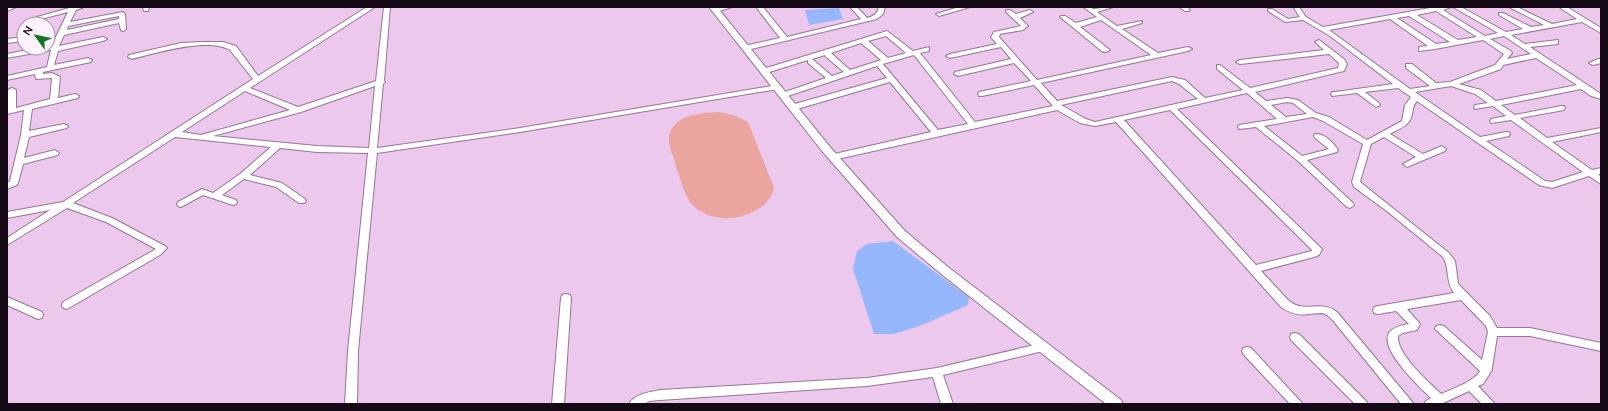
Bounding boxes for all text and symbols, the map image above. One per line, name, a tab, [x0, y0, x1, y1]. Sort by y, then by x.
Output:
north arrow	[16, 16, 56, 56]
text: N	[19, 23, 36, 38]

